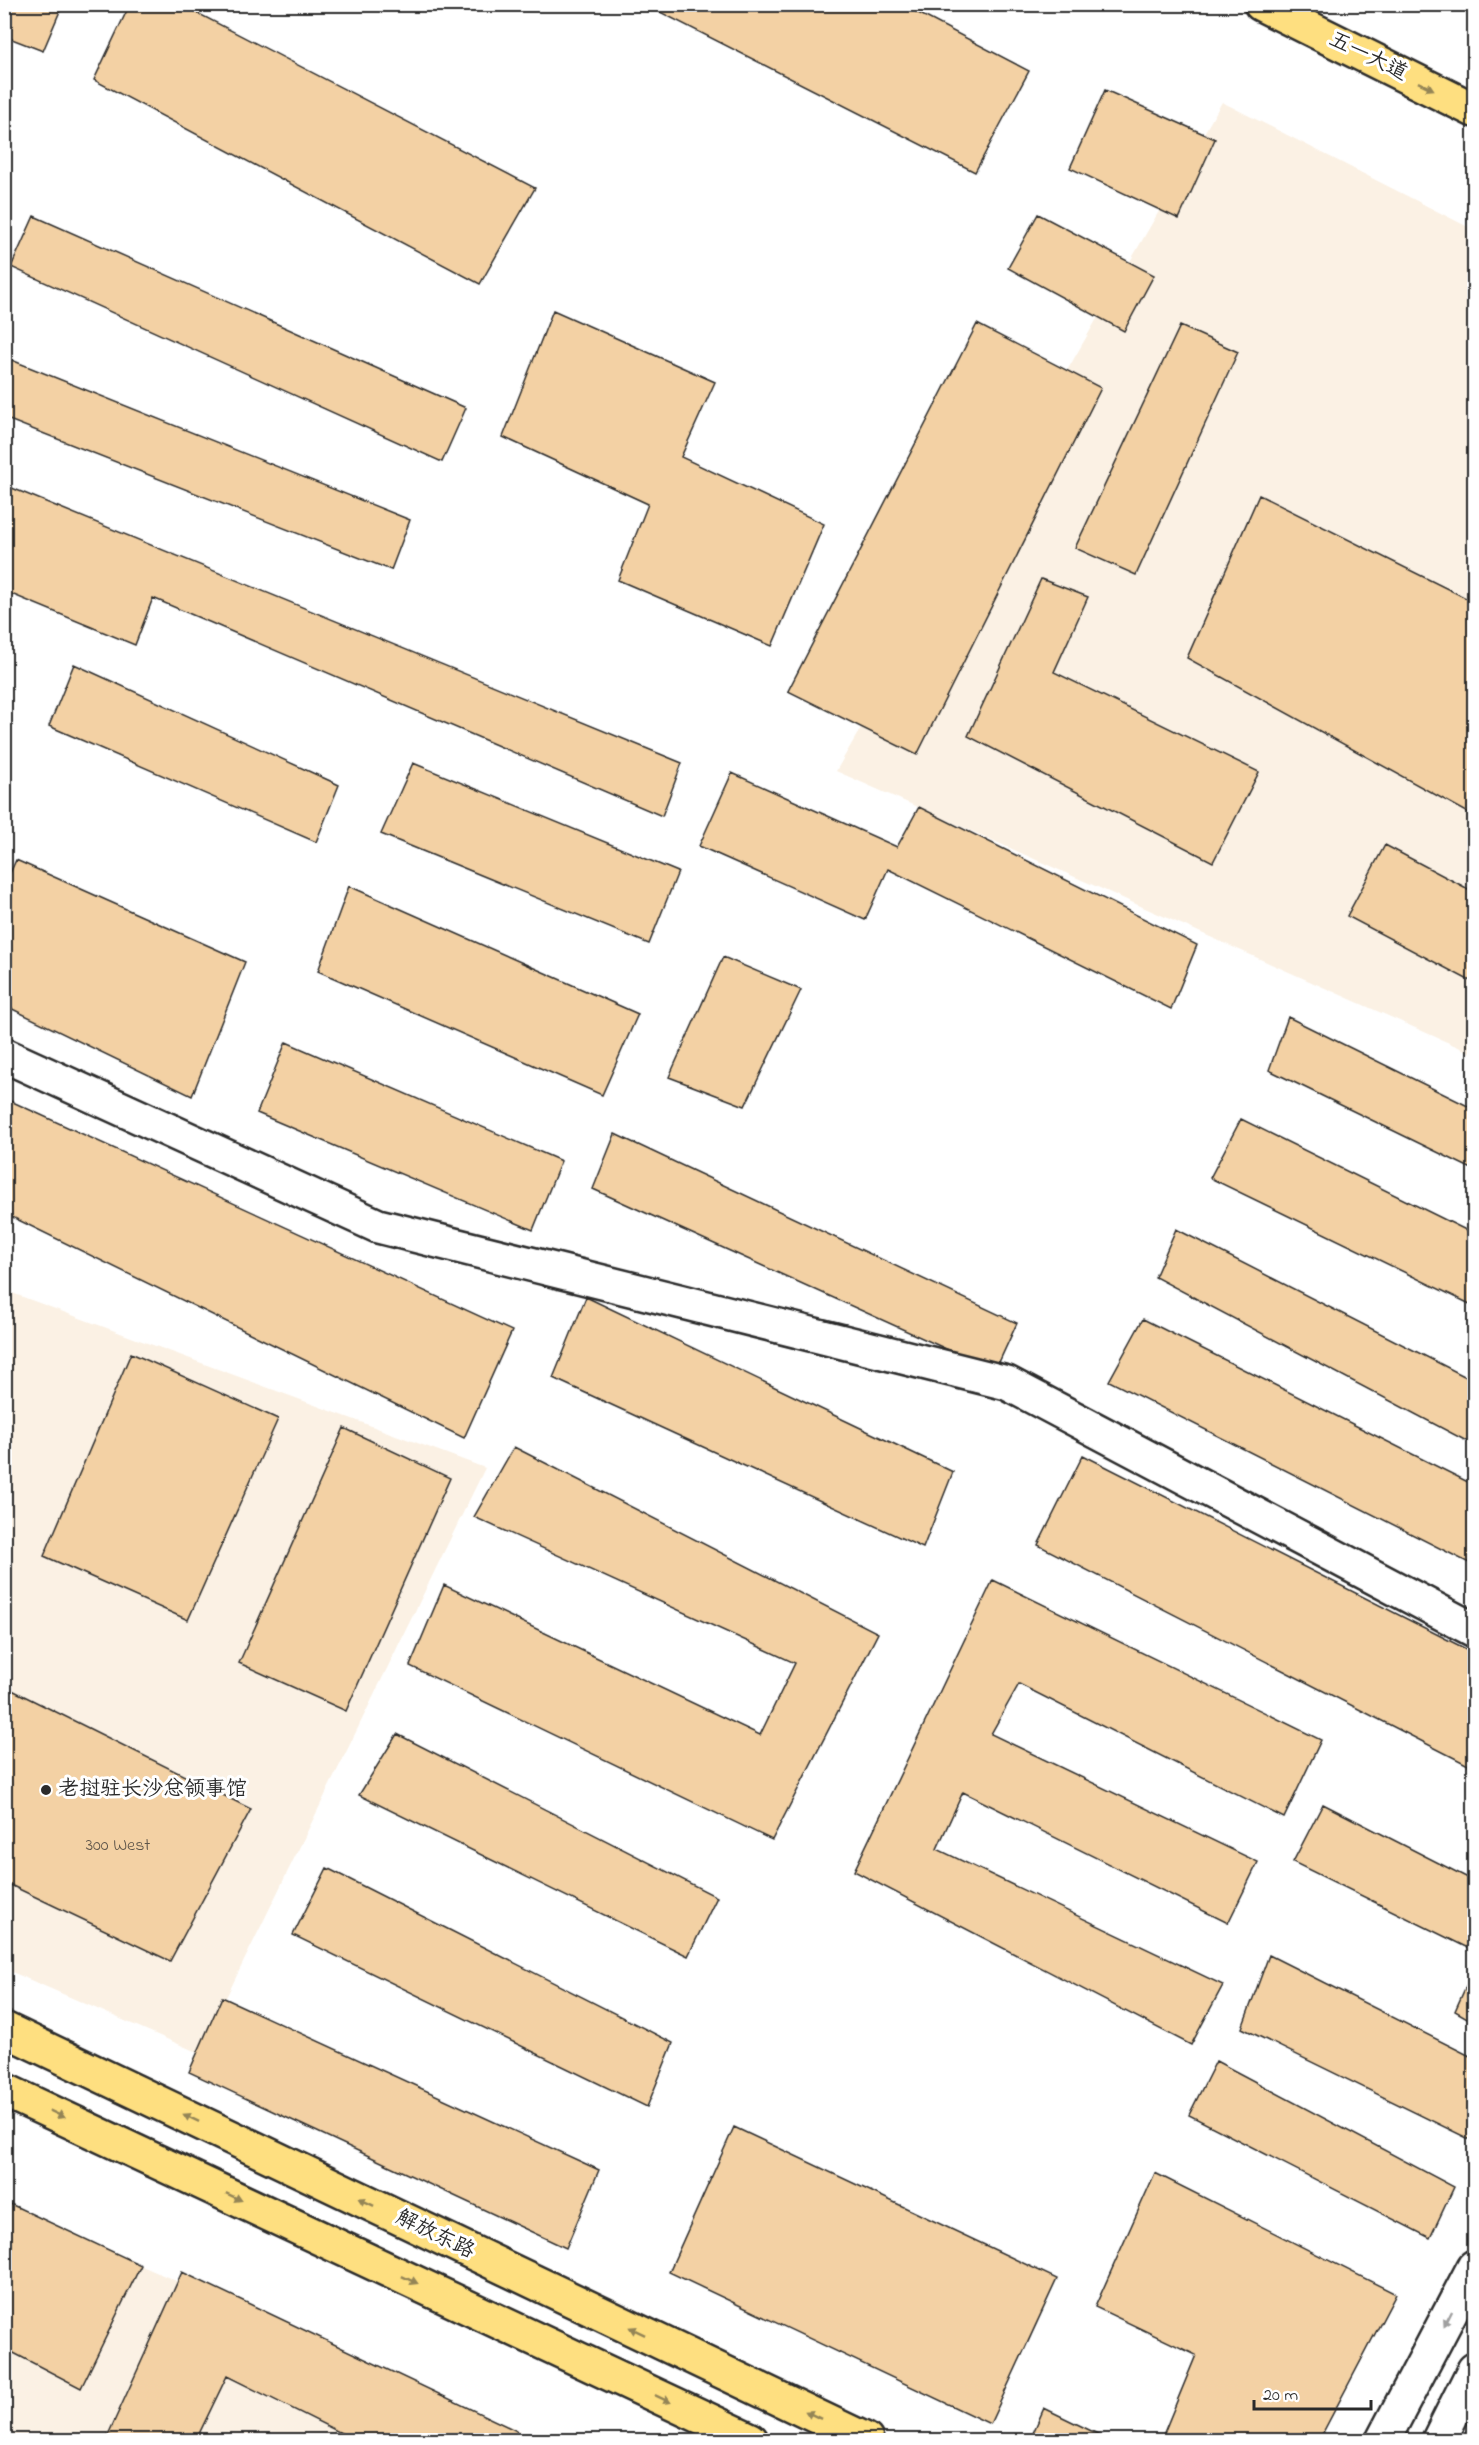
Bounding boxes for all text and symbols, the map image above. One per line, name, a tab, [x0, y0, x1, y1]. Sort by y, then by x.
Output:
street label: 五一大道	[1324, 25, 1412, 89]
one-way arrow	[1418, 82, 1435, 91]
place label: 老挝驻长沙总领事馆	[58, 1775, 247, 1805]
marker: 老挝驻长沙总领事馆	[39, 1783, 53, 1797]
house number: 300 West	[86, 1833, 150, 1859]
one-way arrow	[49, 2110, 66, 2119]
one-way arrow	[182, 2113, 199, 2122]
one-way arrow	[225, 2193, 242, 2202]
one-way arrow	[358, 2197, 375, 2206]
street label: 解放东路	[391, 2203, 479, 2267]
one-way arrow	[402, 2276, 419, 2285]
one-way arrow	[1443, 2311, 1453, 2328]
one-way arrow	[629, 2327, 646, 2336]
scale bar	[1254, 2373, 1371, 2411]
text: 20 m	[1263, 2383, 1298, 2409]
one-way arrow	[654, 2394, 672, 2404]
one-way arrow	[805, 2411, 822, 2420]

